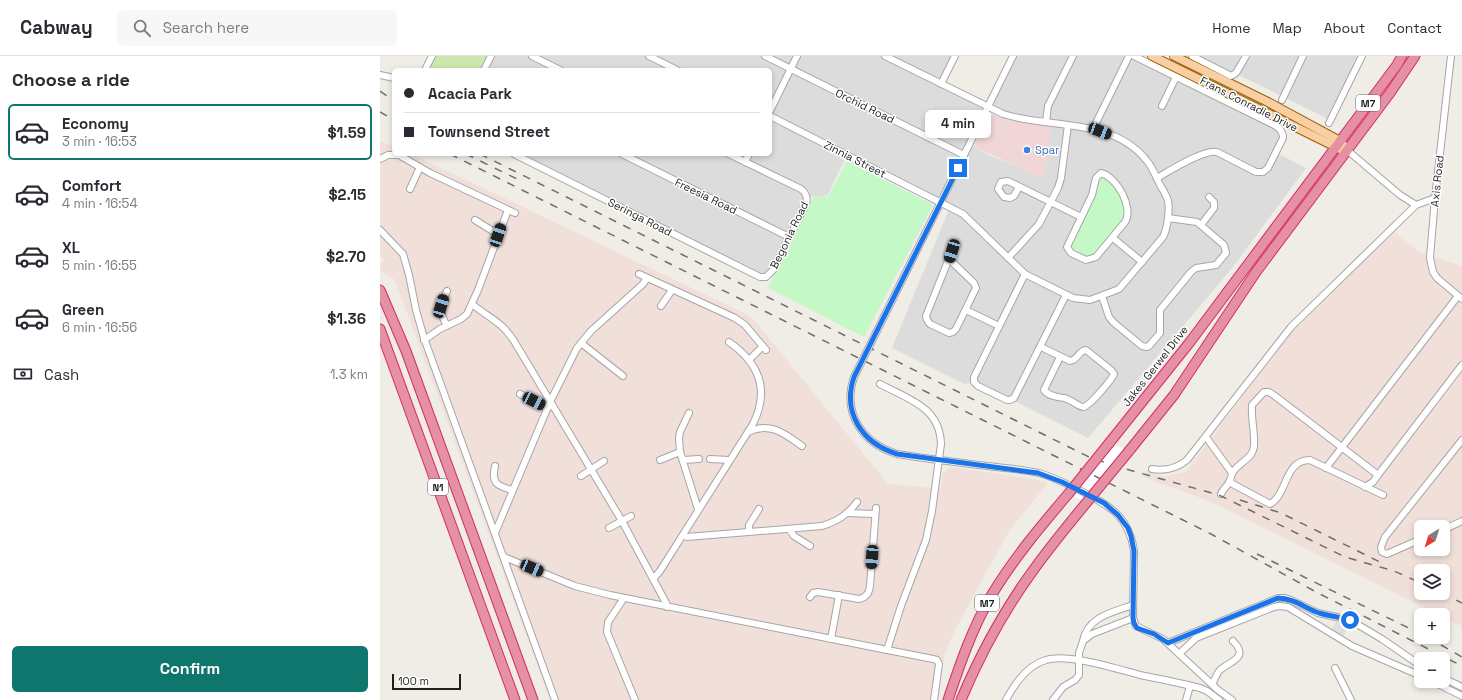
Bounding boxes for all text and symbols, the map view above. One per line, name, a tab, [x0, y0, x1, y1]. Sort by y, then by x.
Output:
search box	[117, 10, 397, 46]
text: Cabway	[20, 15, 93, 40]
icon: search	[131, 17, 153, 39]
text: Search here	[163, 18, 249, 37]
text: Home	[1212, 19, 1250, 37]
text: Map	[1272, 19, 1302, 37]
text: About	[1324, 19, 1365, 37]
text: Contact	[1387, 19, 1442, 37]
text: Choose a ride	[12, 68, 130, 91]
street label: Frans Conradie Drive	[1198, 73, 1300, 135]
text: Acacia Park	[428, 84, 512, 103]
street label: Orchid Road	[833, 86, 897, 126]
road number: M7	[1356, 95, 1380, 111]
callout: 4 min	[925, 110, 991, 138]
icon: car	[14, 114, 50, 150]
text: Economy	[62, 114, 129, 133]
text: 4 min	[941, 115, 975, 132]
car	[1087, 121, 1113, 141]
text: Townsend Street	[428, 122, 550, 141]
text: $1.59	[327, 123, 366, 142]
text: 3 min · 16:53	[62, 133, 137, 150]
street label: Zinnia Street	[822, 137, 888, 181]
place label: Spar	[1035, 143, 1059, 157]
marker: Spar	[1022, 145, 1032, 155]
street label: Axis Road	[1427, 155, 1447, 207]
route end	[949, 159, 967, 177]
street label: Freesia Road	[673, 175, 739, 217]
icon: car	[14, 176, 50, 212]
text: Comfort	[62, 176, 122, 195]
text: $2.15	[329, 185, 366, 204]
text: 4 min · 16:54	[62, 195, 138, 212]
street label: Seringa Road	[606, 195, 674, 239]
street label: Begonia Road	[767, 199, 811, 271]
car	[488, 222, 508, 248]
icon: car	[14, 238, 50, 274]
text: XL	[62, 238, 80, 257]
car	[943, 238, 961, 264]
text: $2.70	[326, 247, 366, 266]
text: 5 min · 16:55	[62, 257, 137, 274]
car	[432, 293, 450, 319]
icon: car	[14, 300, 50, 336]
text: Green	[62, 300, 104, 319]
text: $1.36	[327, 309, 366, 328]
text: 6 min · 16:56	[62, 319, 137, 336]
street label: Jakes Gerwel Drive	[1119, 323, 1191, 409]
icon: cash	[12, 363, 34, 385]
text: Cash	[44, 365, 79, 384]
text: 1.3 km	[330, 366, 368, 383]
car	[521, 390, 547, 412]
road number: N1	[428, 479, 448, 495]
north arrow	[1414, 520, 1450, 556]
map controls	[1414, 520, 1450, 688]
car	[865, 545, 879, 569]
car	[519, 558, 545, 578]
button: layers	[1414, 564, 1450, 600]
road number: M7	[975, 595, 999, 611]
button: +	[1414, 608, 1450, 644]
route start	[1341, 611, 1359, 629]
button: Confirm	[12, 646, 368, 692]
button: −	[1414, 652, 1450, 688]
scale bar	[392, 672, 461, 691]
text: 100 m	[398, 674, 429, 688]

